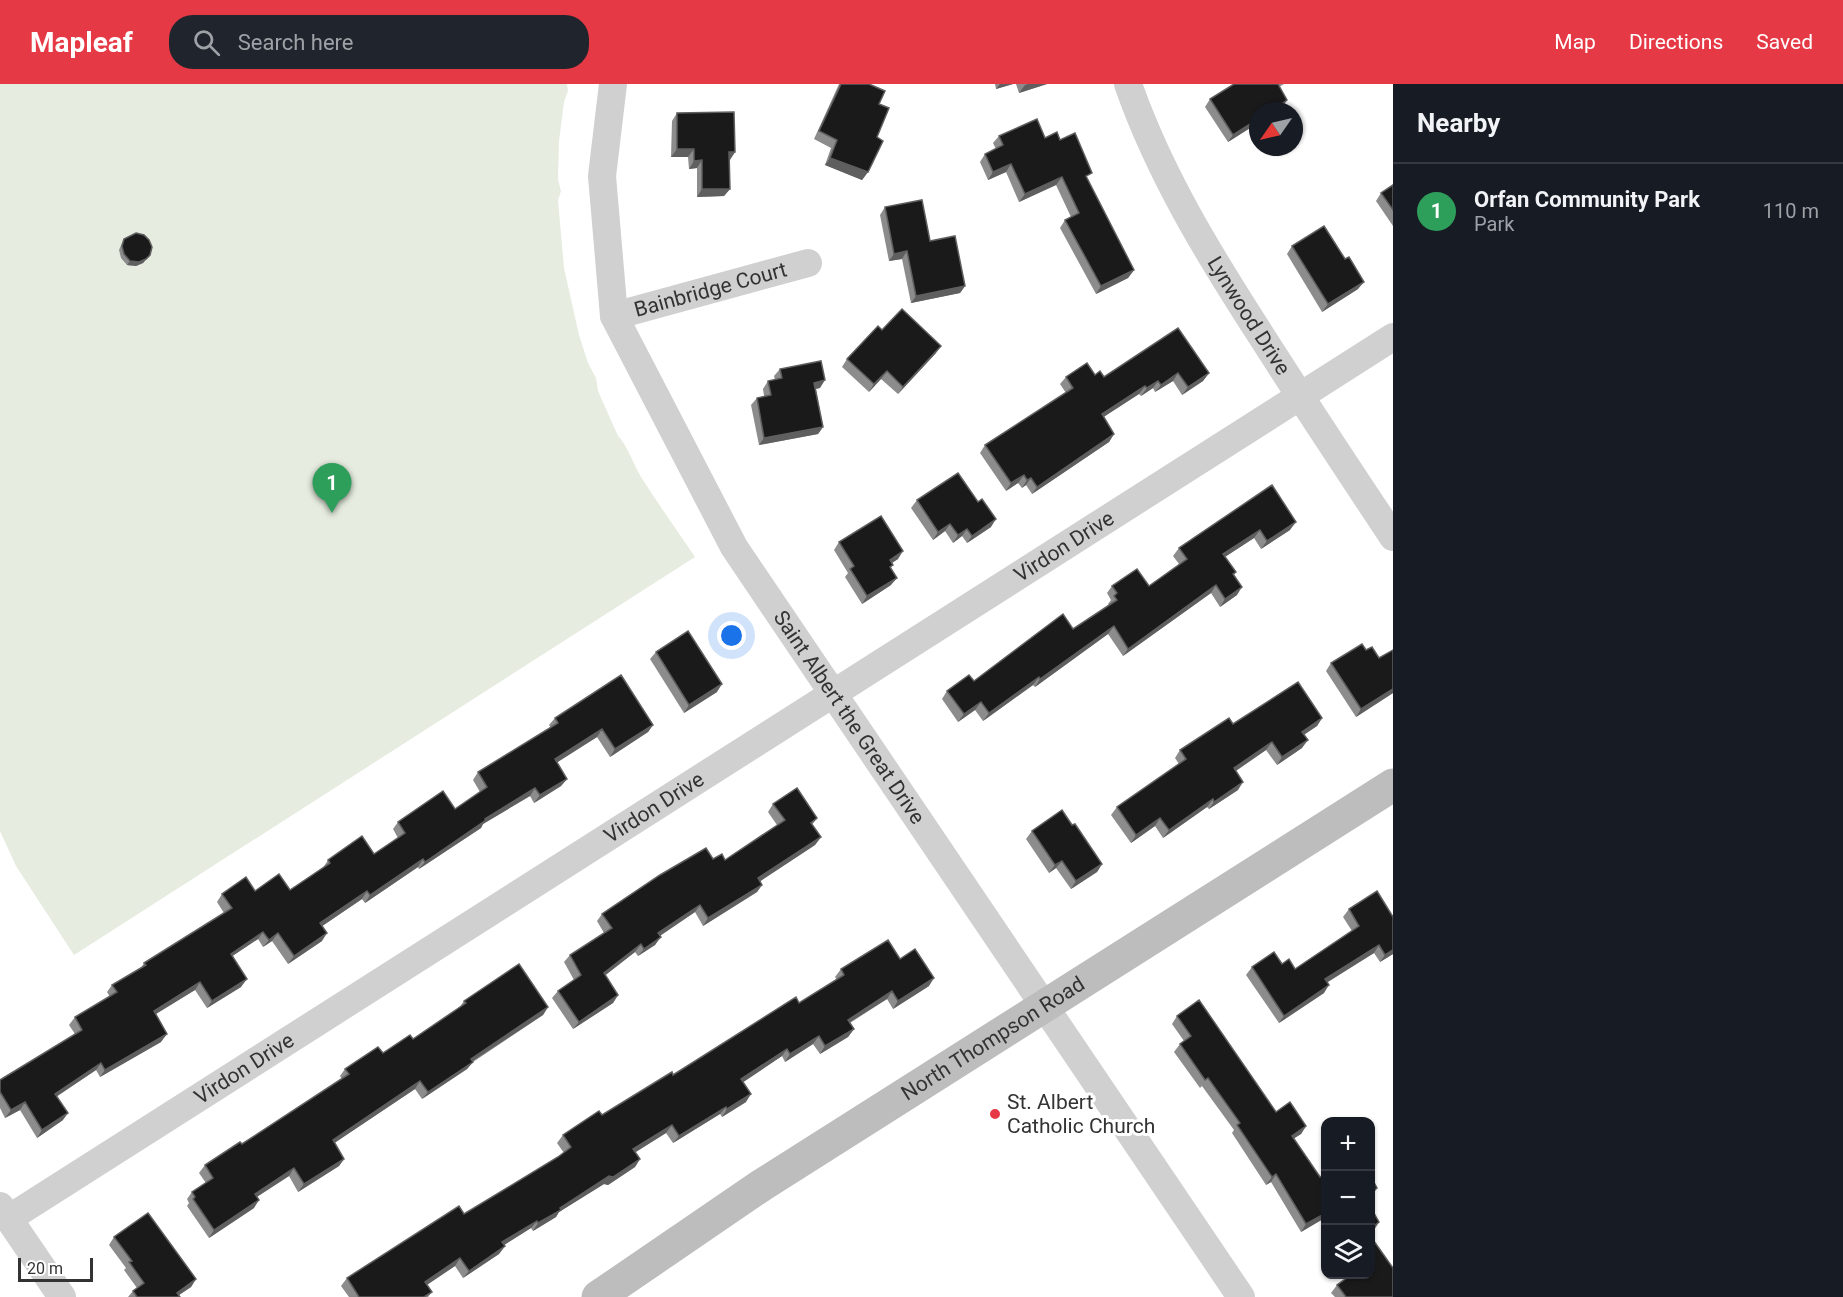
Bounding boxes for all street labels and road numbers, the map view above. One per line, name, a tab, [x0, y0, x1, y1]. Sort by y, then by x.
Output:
street label: Lynwood Drive	[1202, 252, 1295, 379]
street label: Bainbridge Court	[632, 257, 789, 322]
street label: Virdon Drive	[1010, 506, 1118, 587]
street label: Saint Albert the Great Drive	[769, 606, 930, 828]
street label: Virdon Drive	[600, 767, 708, 848]
street label: North Thompson Road	[897, 972, 1089, 1106]
street label: Virdon Drive	[190, 1028, 298, 1109]

